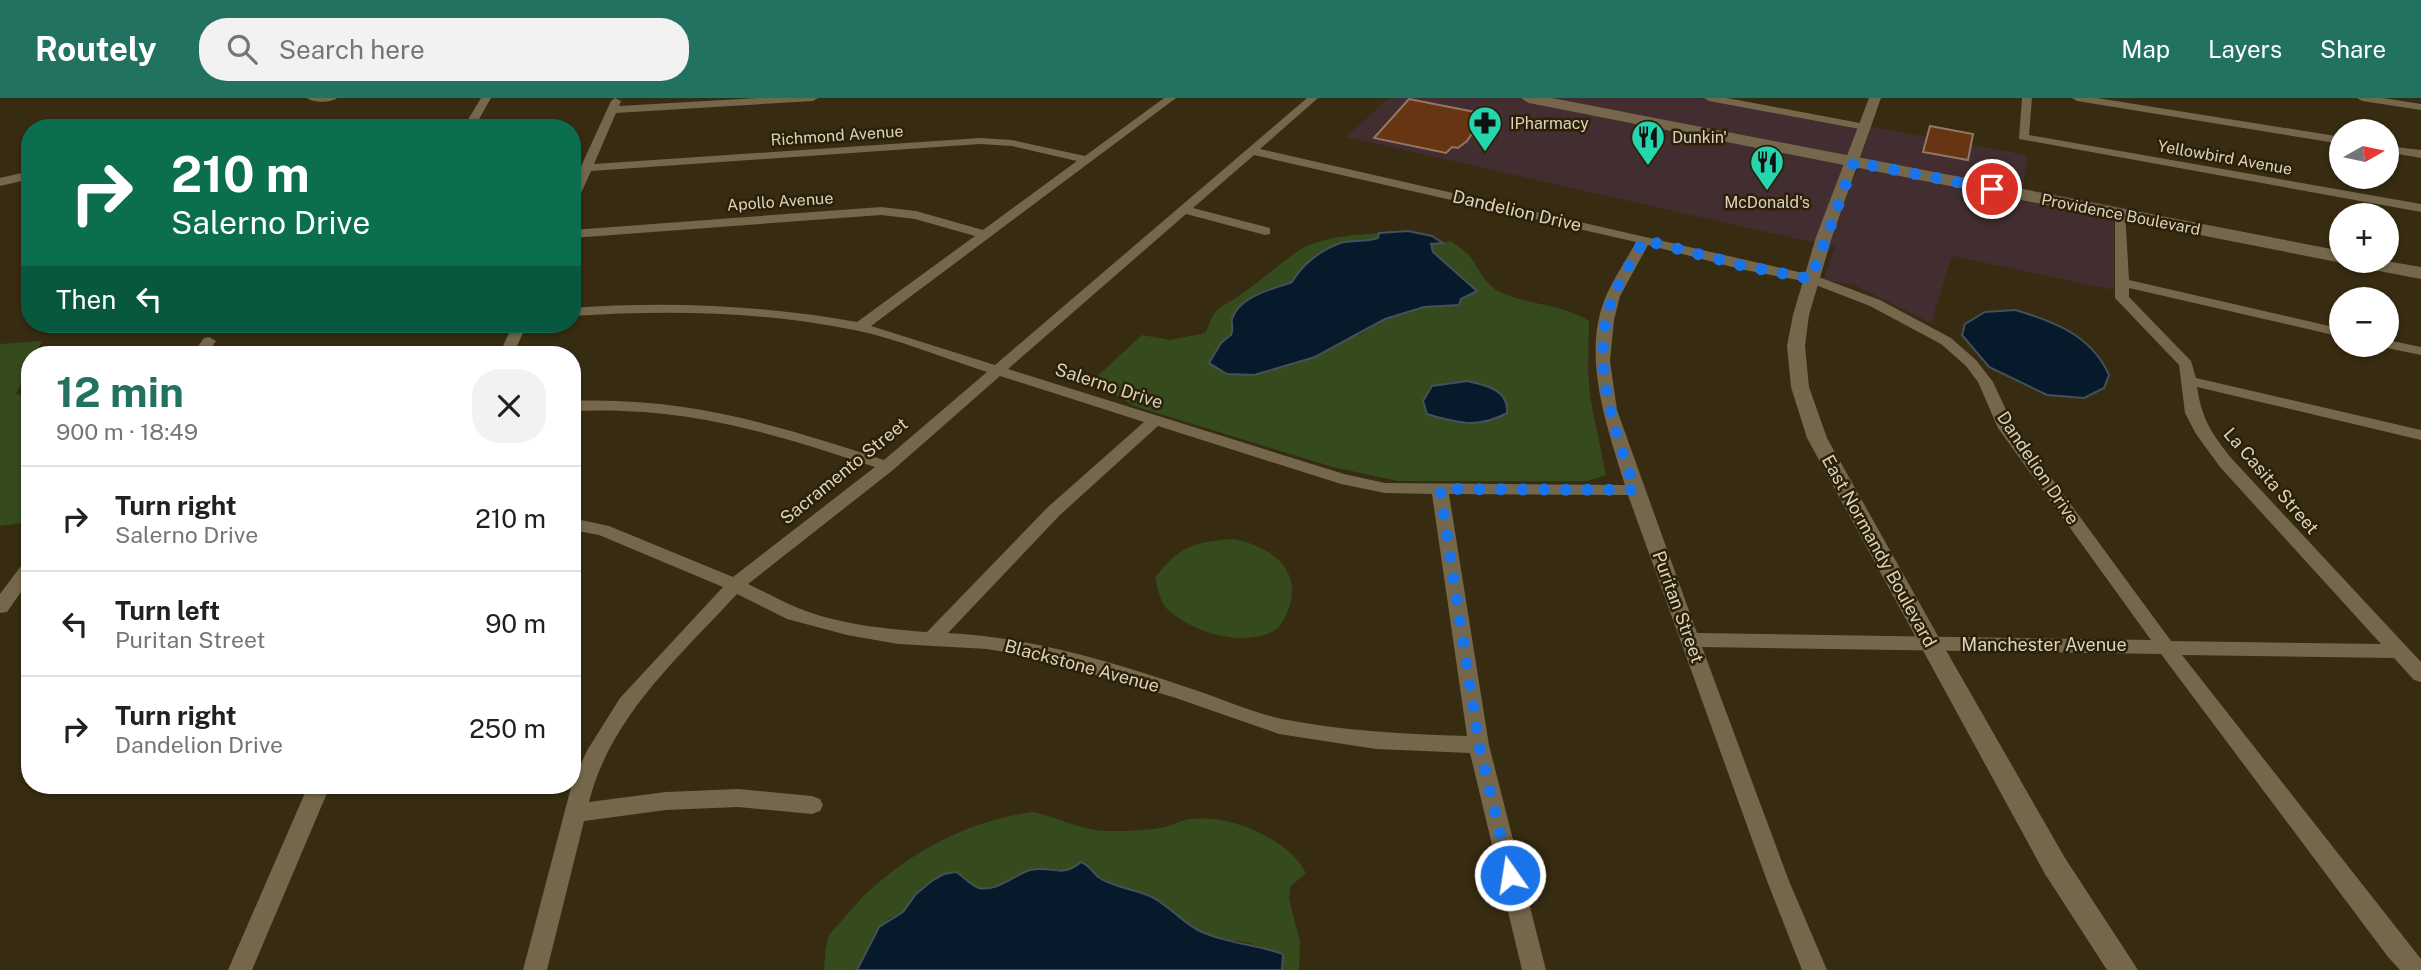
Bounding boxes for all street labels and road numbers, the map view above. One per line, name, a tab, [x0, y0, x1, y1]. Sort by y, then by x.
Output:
street label: Richmond Avenue	[770, 121, 904, 150]
street label: Yellowbird Avenue	[2156, 136, 2294, 179]
street label: Dandelion Drive	[1451, 185, 1584, 236]
street label: Apollo Avenue	[726, 188, 834, 215]
street label: Providence Boulevard	[2040, 190, 2202, 239]
street label: Salerno Drive	[1053, 358, 1166, 413]
street label: Dandelion Drive	[1993, 407, 2084, 528]
street label: Sacramento Street	[776, 413, 912, 528]
street label: La Casita Street	[2220, 423, 2323, 538]
street label: East Normandy Boulevard	[1818, 451, 1941, 651]
street label: Puritan Street	[1648, 548, 1708, 666]
street label: Manchester Avenue	[1961, 634, 2127, 655]
street label: Blackstone Avenue	[1002, 635, 1162, 696]

